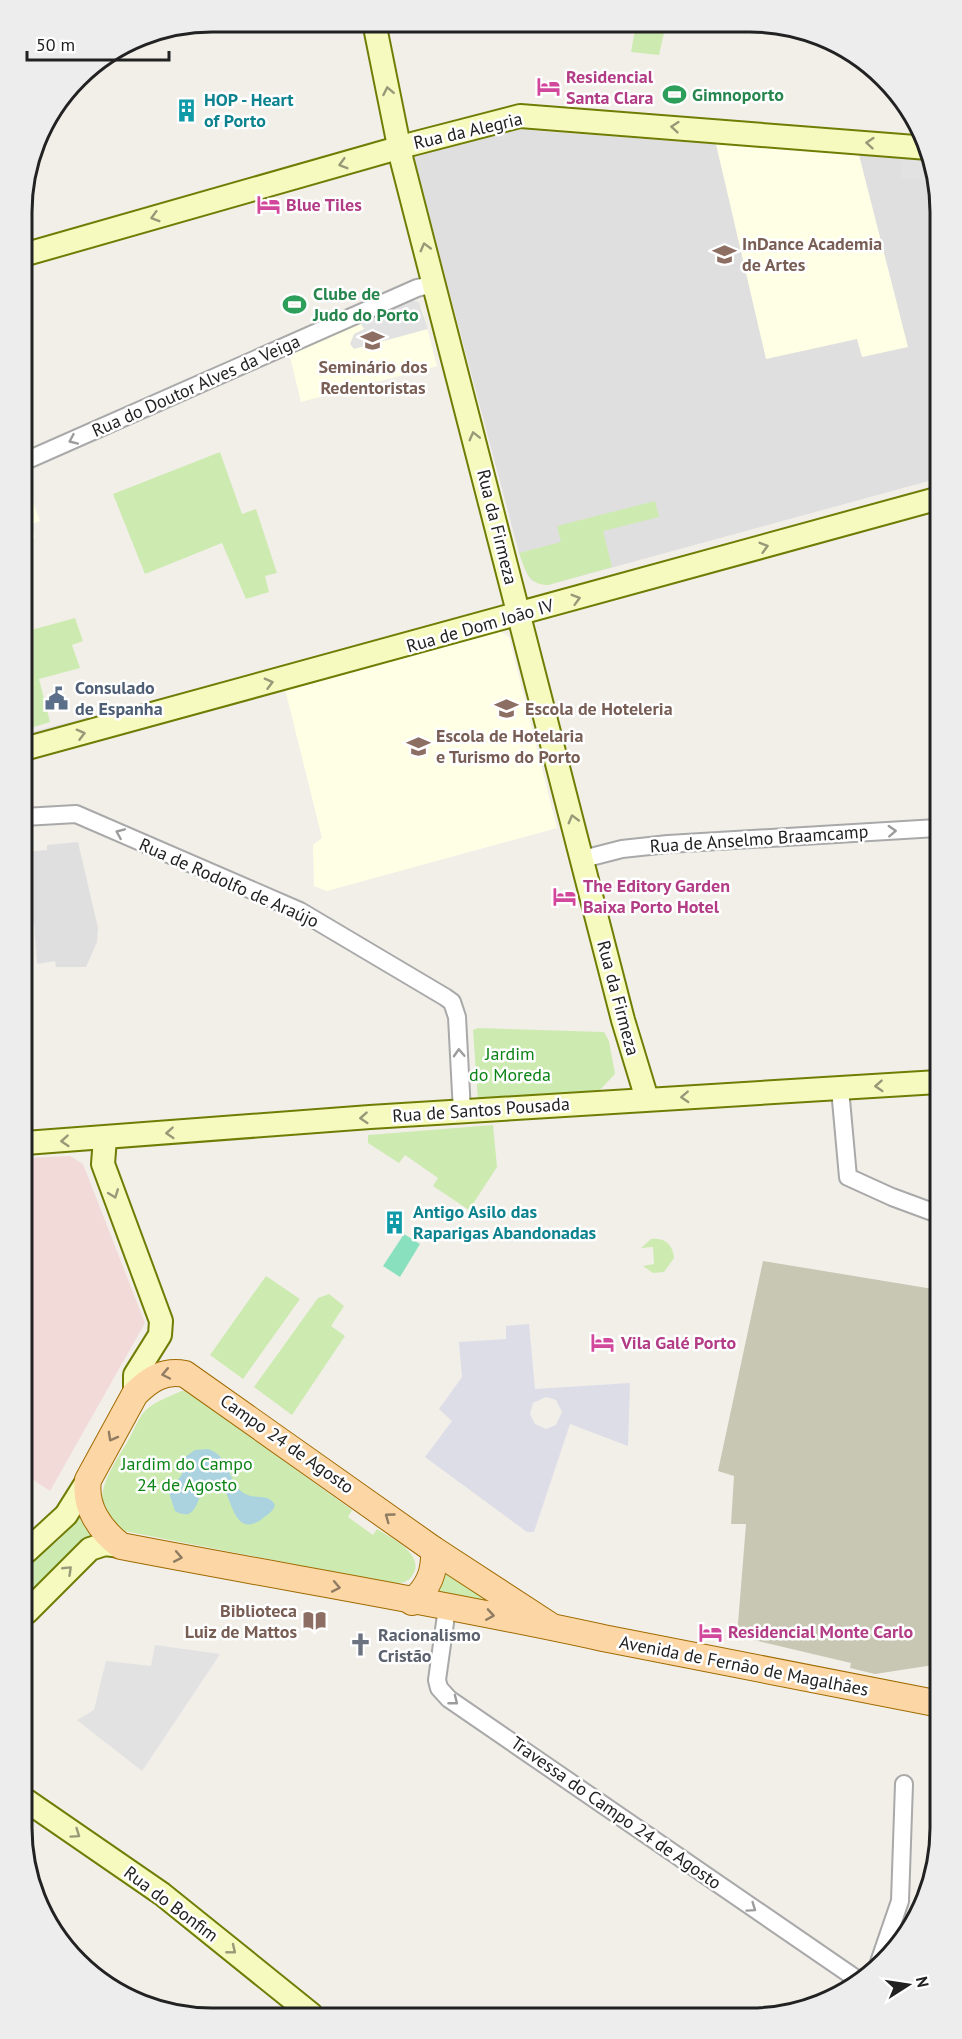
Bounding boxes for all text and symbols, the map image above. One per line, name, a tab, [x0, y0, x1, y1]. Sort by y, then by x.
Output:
scale bar	[27, 24, 170, 62]
text: 50 m	[36, 33, 75, 56]
place label: Residencial Santa Clara	[566, 65, 654, 109]
hotel icon: Residencial Santa Clara	[535, 74, 561, 100]
sports icon: Gimnoporto	[661, 82, 687, 108]
place label: Gimnoporto	[692, 83, 784, 106]
one-way arrow	[382, 86, 395, 96]
place label: HOP - Heart of Porto	[204, 88, 294, 132]
building icon: HOP - Heart of Porto	[173, 97, 199, 123]
street label: Rua da Alegria	[411, 107, 525, 154]
one-way arrow	[671, 121, 680, 134]
one-way arrow	[865, 137, 874, 150]
one-way arrow	[338, 157, 349, 169]
hotel icon: Blue Tiles	[255, 192, 281, 218]
place label: Blue Tiles	[286, 193, 362, 216]
one-way arrow	[150, 210, 161, 222]
place label: InDance Academia de Artes	[742, 232, 882, 276]
school or university icon: InDance Academia de Artes	[711, 241, 737, 267]
one-way arrow	[420, 242, 433, 252]
place label: Clube de Judo do Porto	[312, 282, 419, 326]
sports icon: Clube de Judo do Porto	[282, 291, 308, 317]
school or university icon: Seminário dos Redentoristas	[360, 328, 386, 354]
street label: Rua do Doutor Alves da Veiga	[88, 329, 303, 442]
place label: Seminário dos Redentoristas	[318, 355, 428, 399]
one-way arrow	[468, 431, 481, 441]
one-way arrow	[69, 433, 80, 445]
street label: Rua da Firmeza	[472, 467, 523, 587]
one-way arrow	[758, 542, 768, 554]
street label: Rua de Dom João IV	[404, 593, 557, 658]
one-way arrow	[570, 594, 581, 606]
place label: Consulado de Espanha	[75, 676, 163, 720]
one-way arrow	[264, 678, 274, 691]
public building icon: Consulado de Espanha	[44, 685, 70, 711]
school or university icon: Escola de Hoteleria	[494, 696, 520, 722]
place label: Escola de Hoteleria	[525, 697, 673, 720]
place label: Escola de Hotelaria e Turismo do Porto	[436, 724, 583, 768]
one-way arrow	[75, 729, 86, 741]
school or university icon: Escola de Hotelaria e Turismo do Porto	[405, 733, 431, 759]
one-way arrow	[568, 815, 580, 825]
street label: Rua de Anselmo Braamcamp	[649, 819, 869, 858]
one-way arrow	[887, 824, 896, 837]
one-way arrow	[115, 828, 126, 840]
street label: Rua de Rodolfo de Araújo	[136, 832, 323, 933]
place label: The Editory Garden Baixa Porto Hotel	[583, 874, 730, 918]
hotel icon: The Editory Garden Baixa Porto Hotel	[552, 883, 578, 909]
street label: Rua da Firmeza	[592, 938, 645, 1058]
park label: Jardim do Moreda	[469, 1042, 551, 1086]
one-way arrow	[452, 1049, 465, 1058]
one-way arrow	[875, 1079, 884, 1092]
one-way arrow	[680, 1091, 689, 1104]
street label: Rua de Santos Pousada	[392, 1092, 570, 1127]
one-way arrow	[360, 1111, 369, 1124]
one-way arrow	[165, 1126, 175, 1139]
one-way arrow	[61, 1134, 70, 1147]
one-way arrow	[106, 1189, 119, 1199]
place label: Antigo Asilo das Raparigas Abandonadas	[413, 1200, 597, 1244]
building icon: Antigo Asilo das Raparigas Abandonadas	[382, 1209, 408, 1235]
hotel icon: Vila Galé Porto	[590, 1330, 616, 1356]
place label: Vila Galé Porto	[620, 1331, 736, 1354]
one-way arrow	[161, 1367, 171, 1380]
street label: Campo 24 de Agosto	[216, 1389, 359, 1498]
one-way arrow	[108, 1431, 119, 1441]
park label: Jardim do Campo 24 de Agosto	[120, 1452, 253, 1496]
one-way arrow	[385, 1513, 396, 1524]
one-way arrow	[173, 1550, 183, 1563]
one-way arrow	[60, 1567, 71, 1578]
one-way arrow	[330, 1580, 340, 1593]
place label: Biblioteca Luiz de Mattos	[185, 1599, 297, 1643]
library icon: Biblioteca Luiz de Mattos	[302, 1608, 328, 1634]
one-way arrow	[485, 1609, 495, 1621]
hotel icon: Residencial Monte Carlo	[697, 1619, 723, 1645]
place label: Residencial Monte Carlo	[728, 1620, 914, 1643]
place label: Racionalismo Cristão	[378, 1623, 481, 1667]
street label: Avenida de Fernão de Magalhães	[618, 1630, 871, 1701]
church icon: Racionalismo Cristão	[347, 1632, 373, 1658]
one-way arrow	[447, 1694, 458, 1705]
street label: Travessa do Campo 24 de Agosto	[507, 1731, 726, 1894]
one-way arrow	[69, 1827, 80, 1838]
street label: Rua do Bonfim	[119, 1861, 223, 1947]
one-way arrow	[745, 1901, 756, 1912]
one-way arrow	[225, 1943, 236, 1954]
north arrow	[878, 1955, 938, 2015]
text: N	[912, 1975, 934, 1989]

